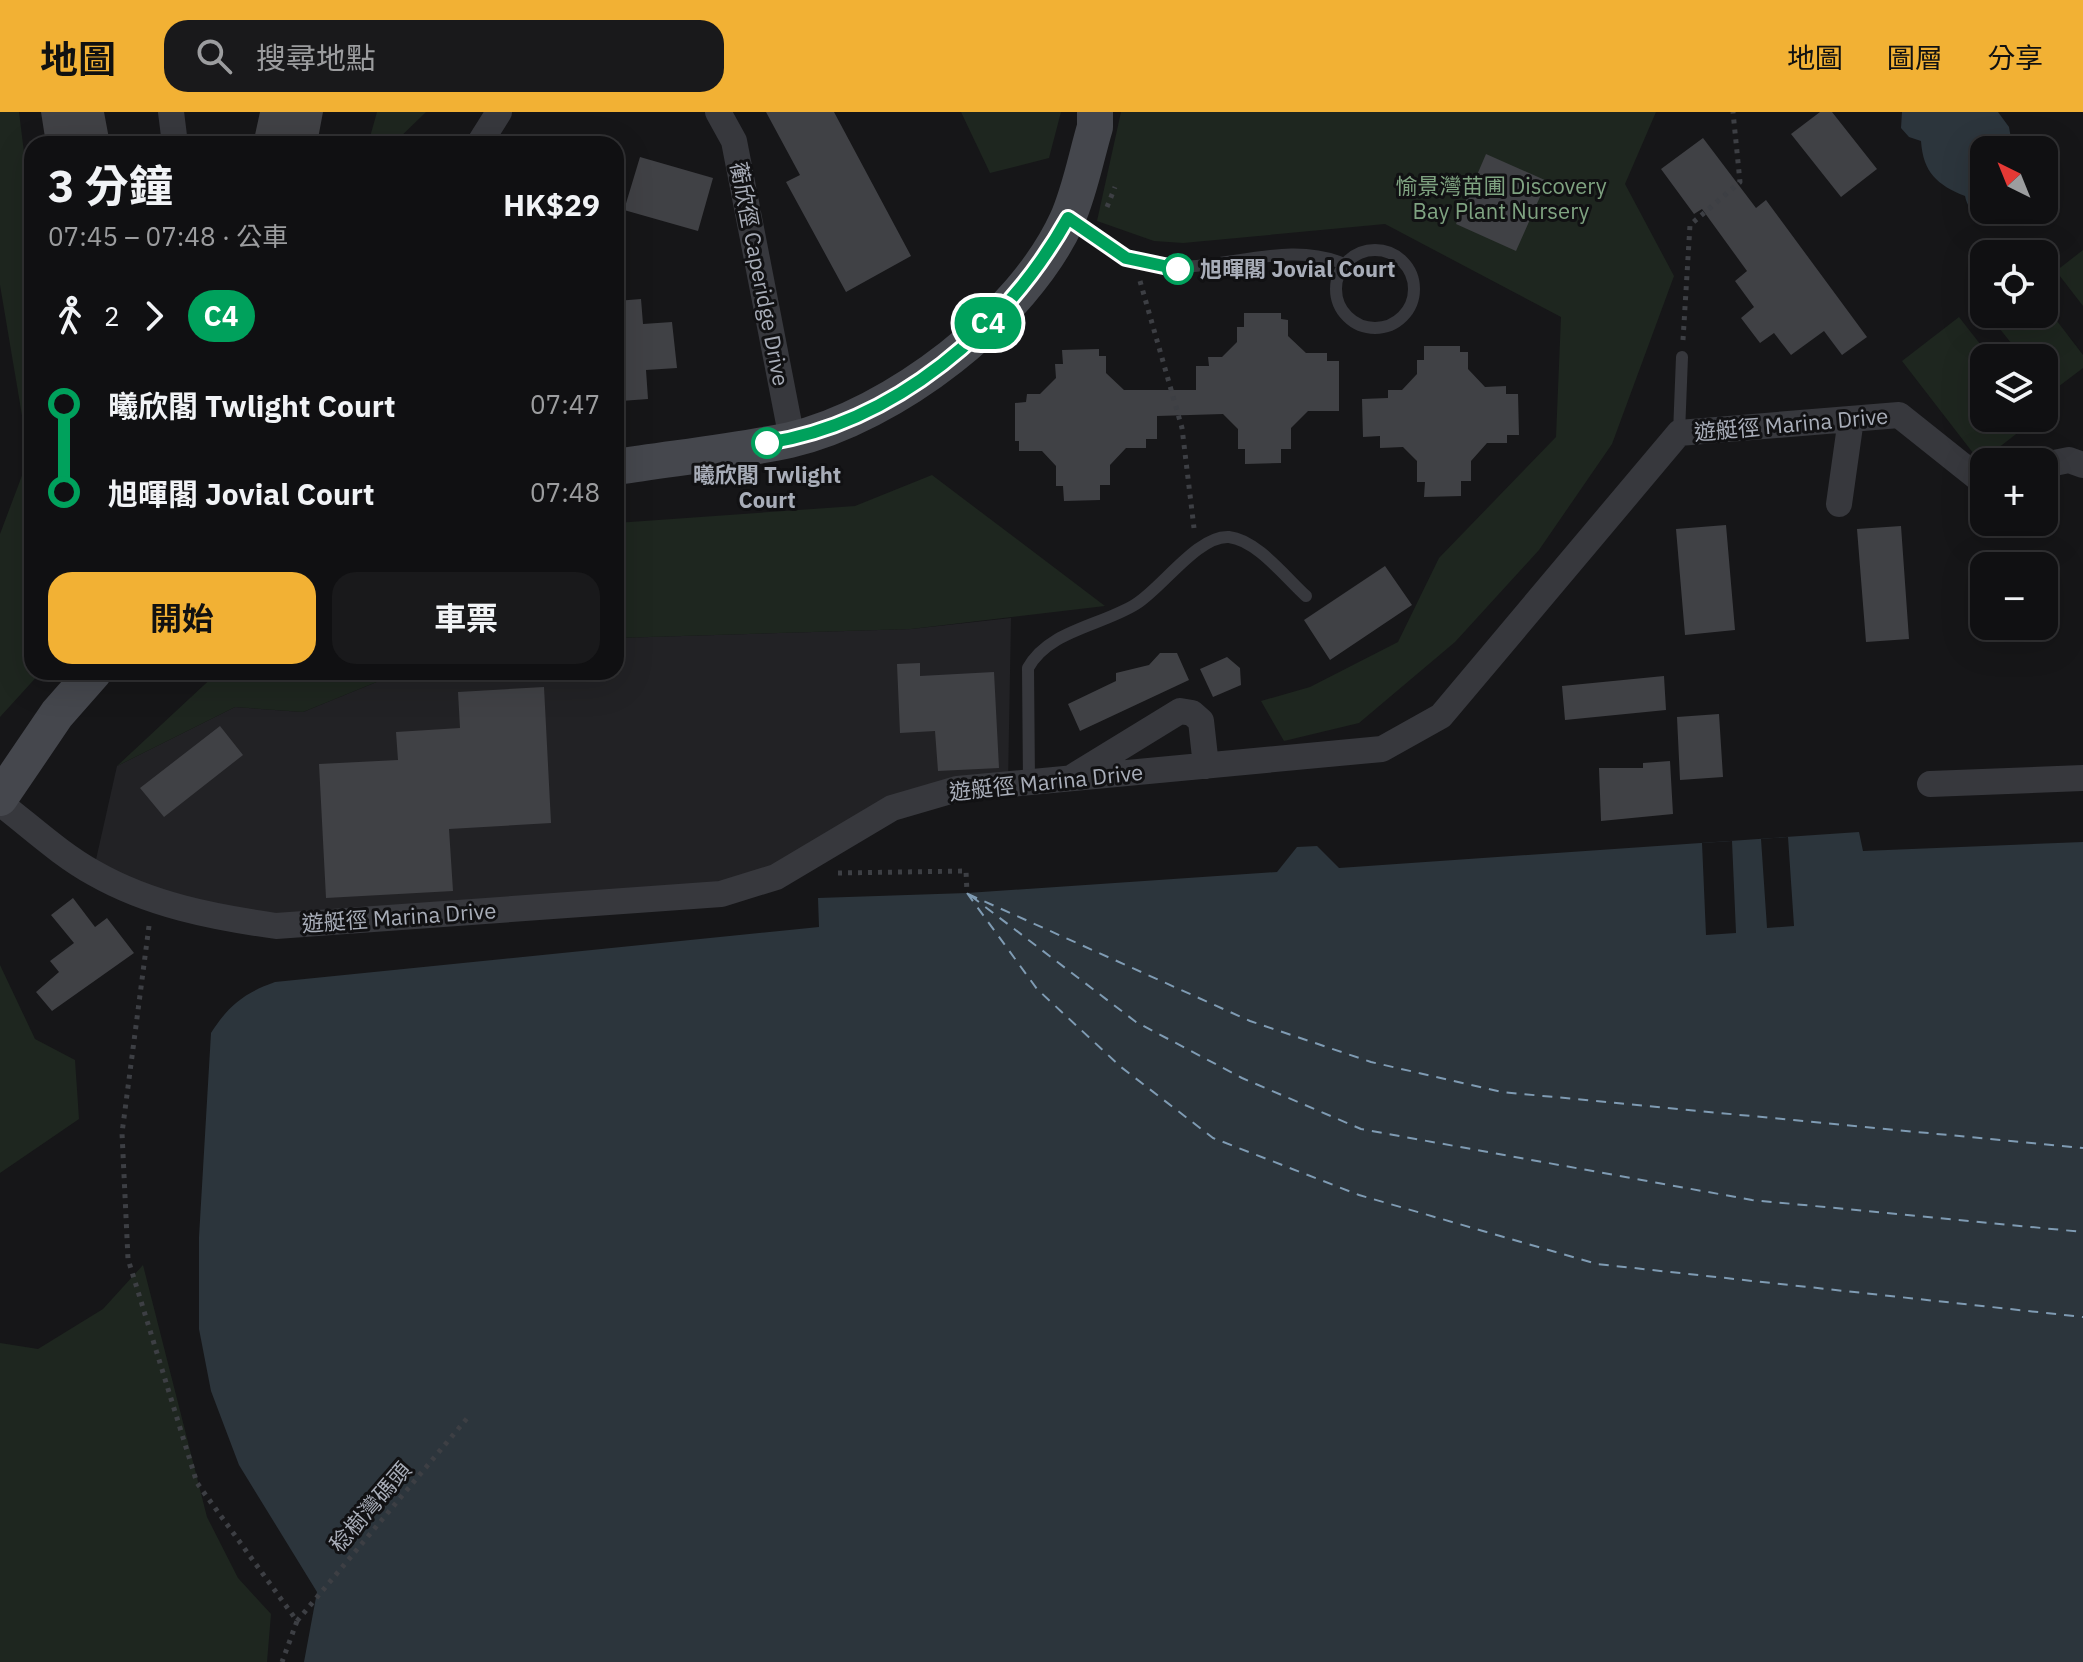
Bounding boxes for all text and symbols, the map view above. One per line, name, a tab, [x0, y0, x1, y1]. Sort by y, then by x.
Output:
search box	[164, 20, 724, 92]
text: 地圖	[40, 34, 116, 83]
icon: search	[192, 34, 236, 78]
text: 搜尋地點	[256, 38, 376, 77]
text: 地圖	[1787, 39, 1843, 76]
text: 圖層	[1887, 39, 1943, 76]
text: 分享	[1987, 39, 2043, 76]
north arrow	[1970, 136, 2058, 224]
map controls	[1970, 136, 2058, 640]
text: 3 分鐘	[48, 157, 173, 214]
street label: 蘅欣徑 Caperidge Drive	[725, 159, 796, 388]
park label: 愉景灣苗圃 Discovery Bay Plant Nursery	[1395, 171, 1607, 225]
text: HK$29	[503, 185, 600, 224]
text: 07:45 – 07:48 · 公車	[48, 219, 288, 253]
button: locate	[1970, 240, 2058, 328]
marker: 旭暉閣 Jovial Court	[1163, 254, 1193, 284]
place label: 旭暉閣 Jovial Court	[1200, 254, 1395, 283]
icon: walk	[48, 294, 92, 338]
icon: forward	[132, 294, 176, 338]
text: C4	[204, 297, 239, 334]
line badge: C4	[952, 297, 1024, 349]
text: 2	[104, 299, 120, 333]
text: C4	[970, 304, 1006, 341]
button: layers	[1970, 344, 2058, 432]
text: 曦欣閣 Twlight Court	[108, 386, 396, 425]
text: 07:47	[530, 387, 600, 421]
street label: 遊艇徑 Marina Drive	[1693, 401, 1889, 446]
marker: 曦欣閣 Twlight Court	[752, 428, 782, 458]
button: +	[1970, 448, 2058, 536]
place label: 曦欣閣 Twlight Court	[693, 460, 841, 514]
text: 旭暉閣 Jovial Court	[108, 474, 375, 513]
text: 07:48	[530, 475, 600, 509]
button: −	[1970, 552, 2058, 640]
button: 開始	[48, 572, 316, 664]
button: 車票	[332, 572, 600, 664]
street label: 遊艇徑 Marina Drive	[948, 757, 1144, 806]
street label: 遊艇徑 Marina Drive	[301, 895, 497, 938]
street label: 稔樹灣碼頭	[323, 1456, 417, 1558]

